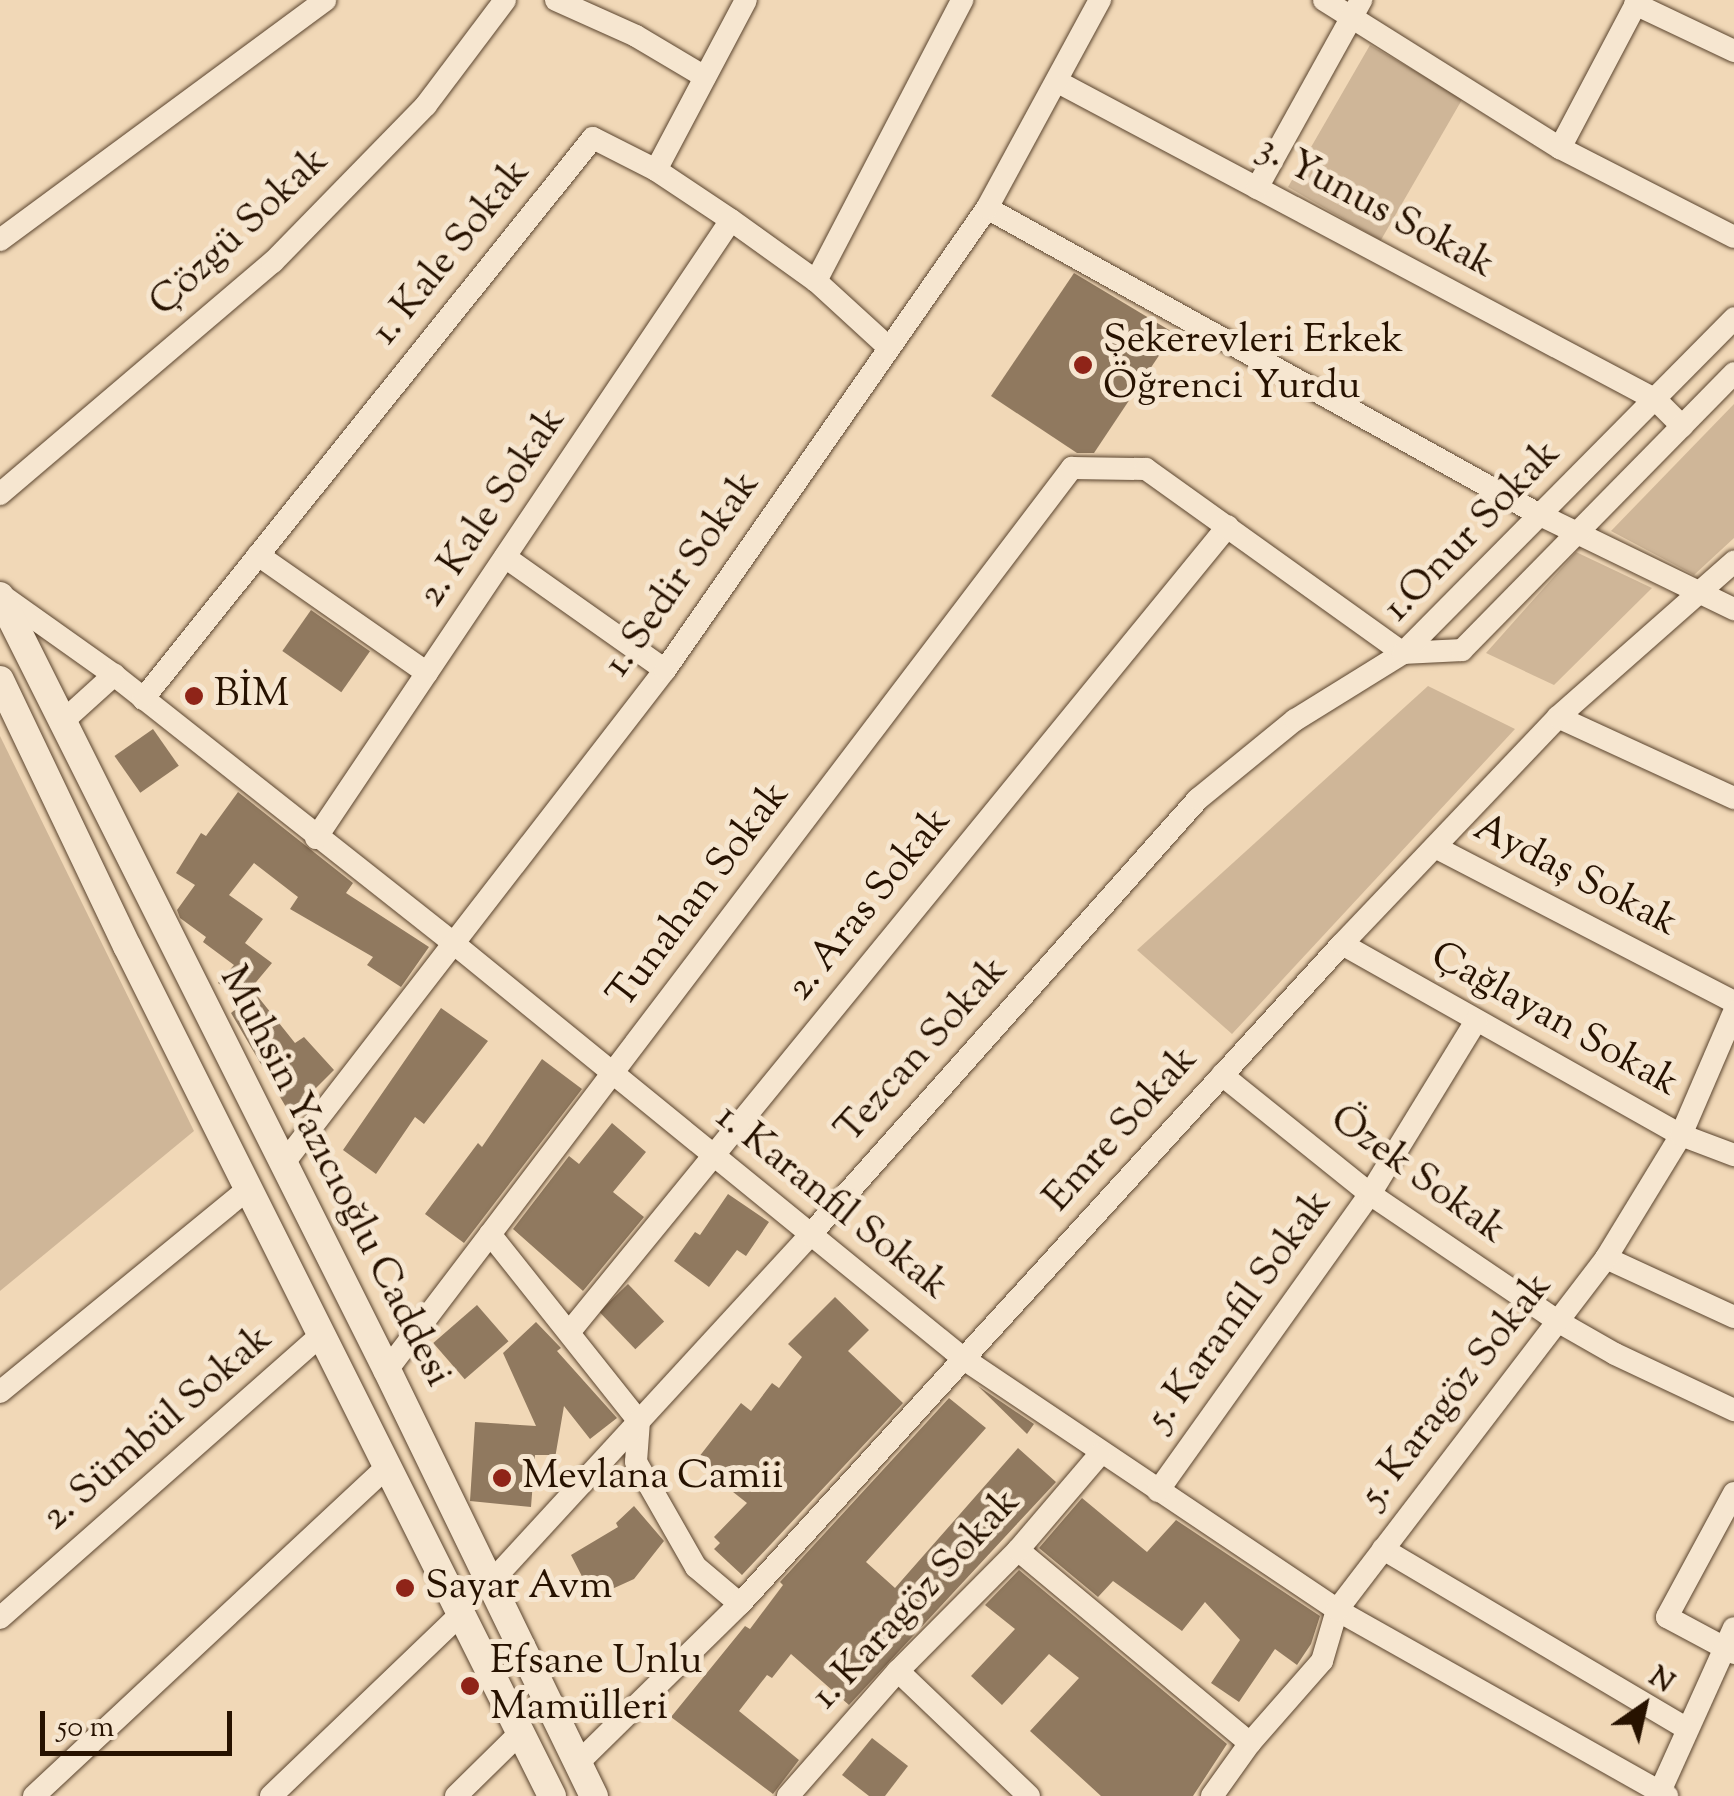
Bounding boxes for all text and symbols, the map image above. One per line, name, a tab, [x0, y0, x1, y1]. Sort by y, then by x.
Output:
street label: 3. Yunus Sokak	[1248, 125, 1502, 291]
street label: Çözgü Sokak	[141, 138, 339, 328]
street label: 1. Kale Sokak	[363, 150, 541, 356]
place label: Şekerevleri Erkek Öğrenci Yurdu	[1103, 318, 1403, 412]
marker: Şekerevleri Erkek Öğrenci Yurdu	[1072, 354, 1094, 376]
street label: 2. Kale Sokak	[409, 399, 577, 617]
street label: 1.Onur Sokak	[1374, 431, 1572, 633]
street label: 1. Sedir Sokak	[595, 463, 771, 687]
place label: BİM	[214, 672, 289, 720]
marker: BİM	[183, 685, 205, 707]
street label: Tunahan Sokak	[599, 773, 801, 1019]
street label: 2. Aras Sokak	[778, 799, 962, 1011]
street label: Aydaş Sokak	[1465, 805, 1685, 949]
street label: Çağlayan Sokak	[1422, 933, 1686, 1109]
street label: Tezcan Sokak	[827, 948, 1019, 1154]
street label: Muhsin Yazıcıoğlu Caddesi	[207, 959, 461, 1395]
street label: Emre Sokak	[1035, 1037, 1209, 1223]
street label: 1. Karanfil Sokak	[705, 1095, 957, 1311]
street label: Özek Sokak	[1320, 1096, 1514, 1256]
street label: 5. Karanfil Sokak	[1137, 1182, 1343, 1440]
street label: 5. Karagöz Sokak	[1351, 1264, 1563, 1518]
street label: 2. Sümbül Sokak	[33, 1316, 283, 1542]
place label: Mevlana Camii	[522, 1454, 783, 1502]
marker: Mevlana Camii	[491, 1467, 513, 1489]
street label: 1. Karagöz Sokak	[802, 1480, 1032, 1720]
place label: Sayar Avm	[425, 1564, 612, 1612]
marker: Sayar Avm	[394, 1577, 416, 1599]
place label: Efsane Unlu Mamülleri	[490, 1639, 703, 1733]
north arrow	[1594, 1656, 1694, 1756]
text: N	[1640, 1658, 1681, 1704]
marker: Efsane Unlu Mamülleri	[459, 1675, 481, 1697]
scale bar	[45, 1691, 238, 1753]
text: 50 m	[57, 1707, 114, 1750]

